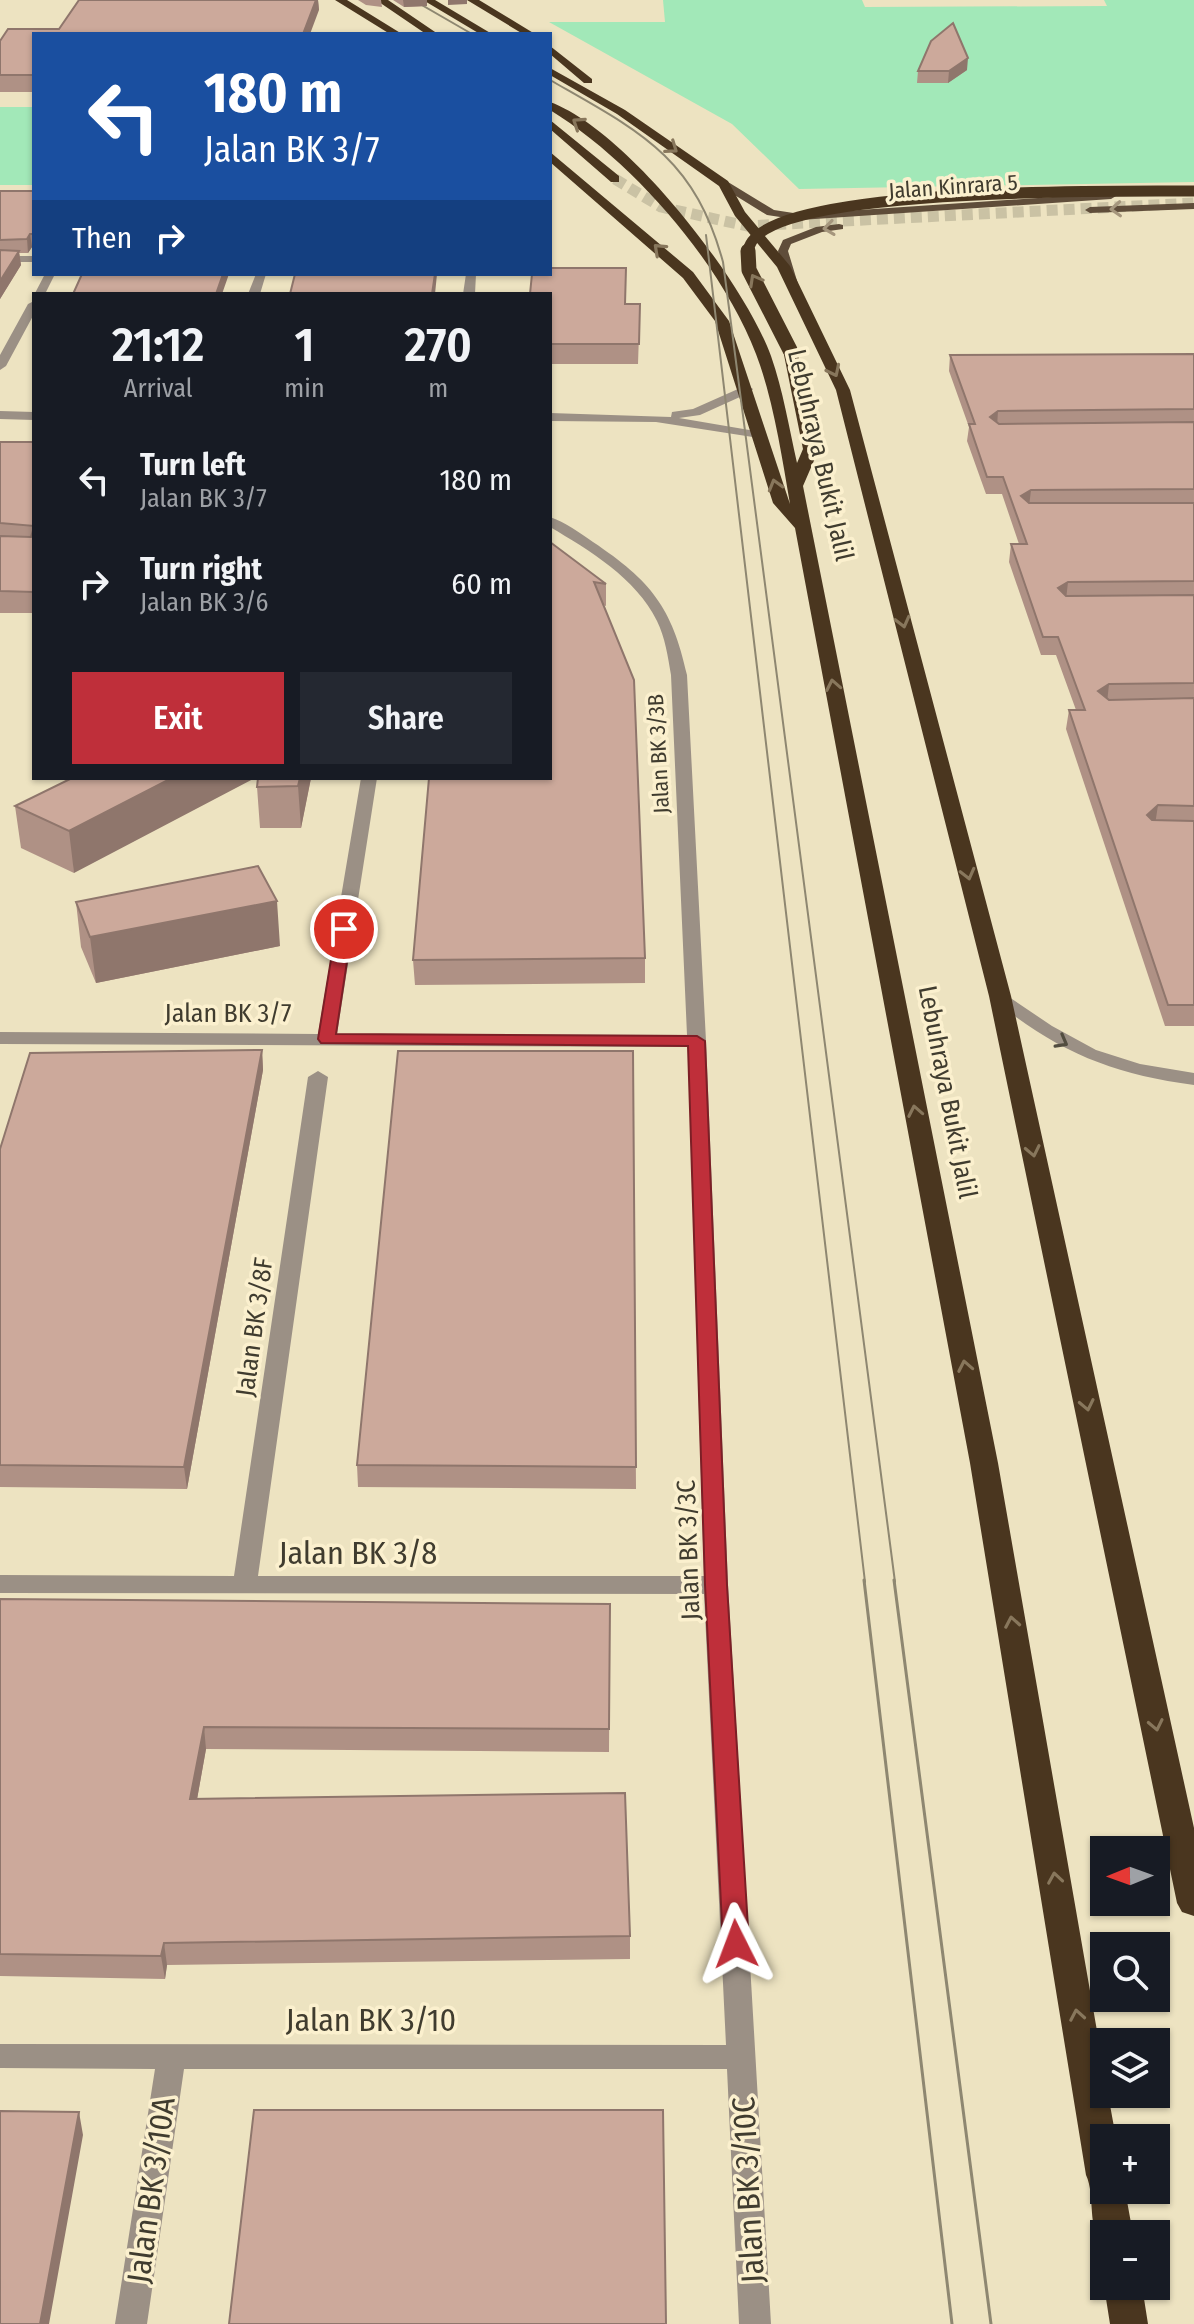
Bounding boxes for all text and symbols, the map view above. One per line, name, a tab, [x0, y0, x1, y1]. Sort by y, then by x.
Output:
text: 180 m	[204, 60, 342, 127]
icon: left	[72, 64, 176, 168]
one-way arrow	[572, 117, 587, 132]
text: Jalan BK 3/7	[204, 128, 380, 172]
one-way arrow	[664, 138, 678, 153]
street label: Jalan Kinrara 5	[888, 169, 1019, 204]
one-way arrow	[1109, 200, 1122, 217]
icon: right	[148, 216, 192, 260]
one-way arrow	[822, 219, 836, 236]
text: Then	[72, 220, 132, 256]
one-way arrow	[654, 244, 668, 259]
one-way arrow	[750, 274, 765, 289]
text: 21:12	[112, 316, 204, 374]
text: 1	[294, 316, 314, 374]
text: 270	[405, 316, 472, 374]
street label: Lebuhraya Bukit Jalil	[781, 346, 860, 564]
one-way arrow	[824, 363, 840, 378]
text: Arrival	[124, 373, 193, 404]
text: min	[284, 373, 325, 404]
text: m	[428, 373, 448, 404]
text: Turn left	[140, 447, 246, 483]
icon: left	[72, 458, 116, 502]
text: 180 m	[440, 462, 512, 498]
one-way arrow	[768, 478, 784, 492]
text: Jalan BK 3/7	[140, 483, 267, 514]
text: Turn right	[140, 551, 262, 587]
icon: right	[72, 562, 116, 606]
text: 60 m	[451, 566, 512, 602]
text: Jalan BK 3/6	[140, 587, 268, 618]
one-way arrow	[893, 614, 910, 628]
button: Exit	[72, 672, 284, 764]
button: Share	[300, 672, 512, 764]
one-way arrow	[825, 678, 842, 692]
street label: Jalan BK 3/3B	[642, 693, 675, 814]
one-way arrow	[958, 866, 975, 880]
pin	[310, 895, 378, 963]
icon: arrive	[322, 907, 366, 951]
street label: Lebuhraya Bukit Jalil	[912, 983, 983, 1201]
street label: Jalan BK 3/7	[165, 998, 291, 1029]
one-way arrow	[1054, 1033, 1068, 1048]
one-way arrow	[908, 1104, 925, 1117]
one-way arrow	[1024, 1144, 1041, 1157]
street label: Jalan BK 3/8F	[229, 1256, 280, 1399]
one-way arrow	[957, 1360, 974, 1373]
one-way arrow	[1078, 1398, 1095, 1411]
street label: Jalan BK 3/3C	[671, 1479, 706, 1621]
street label: Jalan BK 3/8	[279, 1534, 437, 1572]
one-way arrow	[1004, 1615, 1021, 1628]
one-way arrow	[1147, 1717, 1164, 1731]
north arrow	[1090, 1836, 1170, 1916]
map controls	[1090, 1836, 1170, 2300]
one-way arrow	[1047, 1871, 1064, 1885]
position arrow	[694, 1902, 778, 1986]
button: search	[1090, 1932, 1170, 2012]
street label: Jalan BK 3/10	[286, 2001, 456, 2039]
one-way arrow	[1069, 2008, 1086, 2022]
button: layers	[1090, 2028, 1170, 2108]
street label: Jalan BK 3/10A	[119, 2094, 183, 2285]
street label: Jalan BK 3/10C	[724, 2096, 772, 2284]
button: +	[1090, 2124, 1170, 2204]
button: −	[1090, 2220, 1170, 2300]

